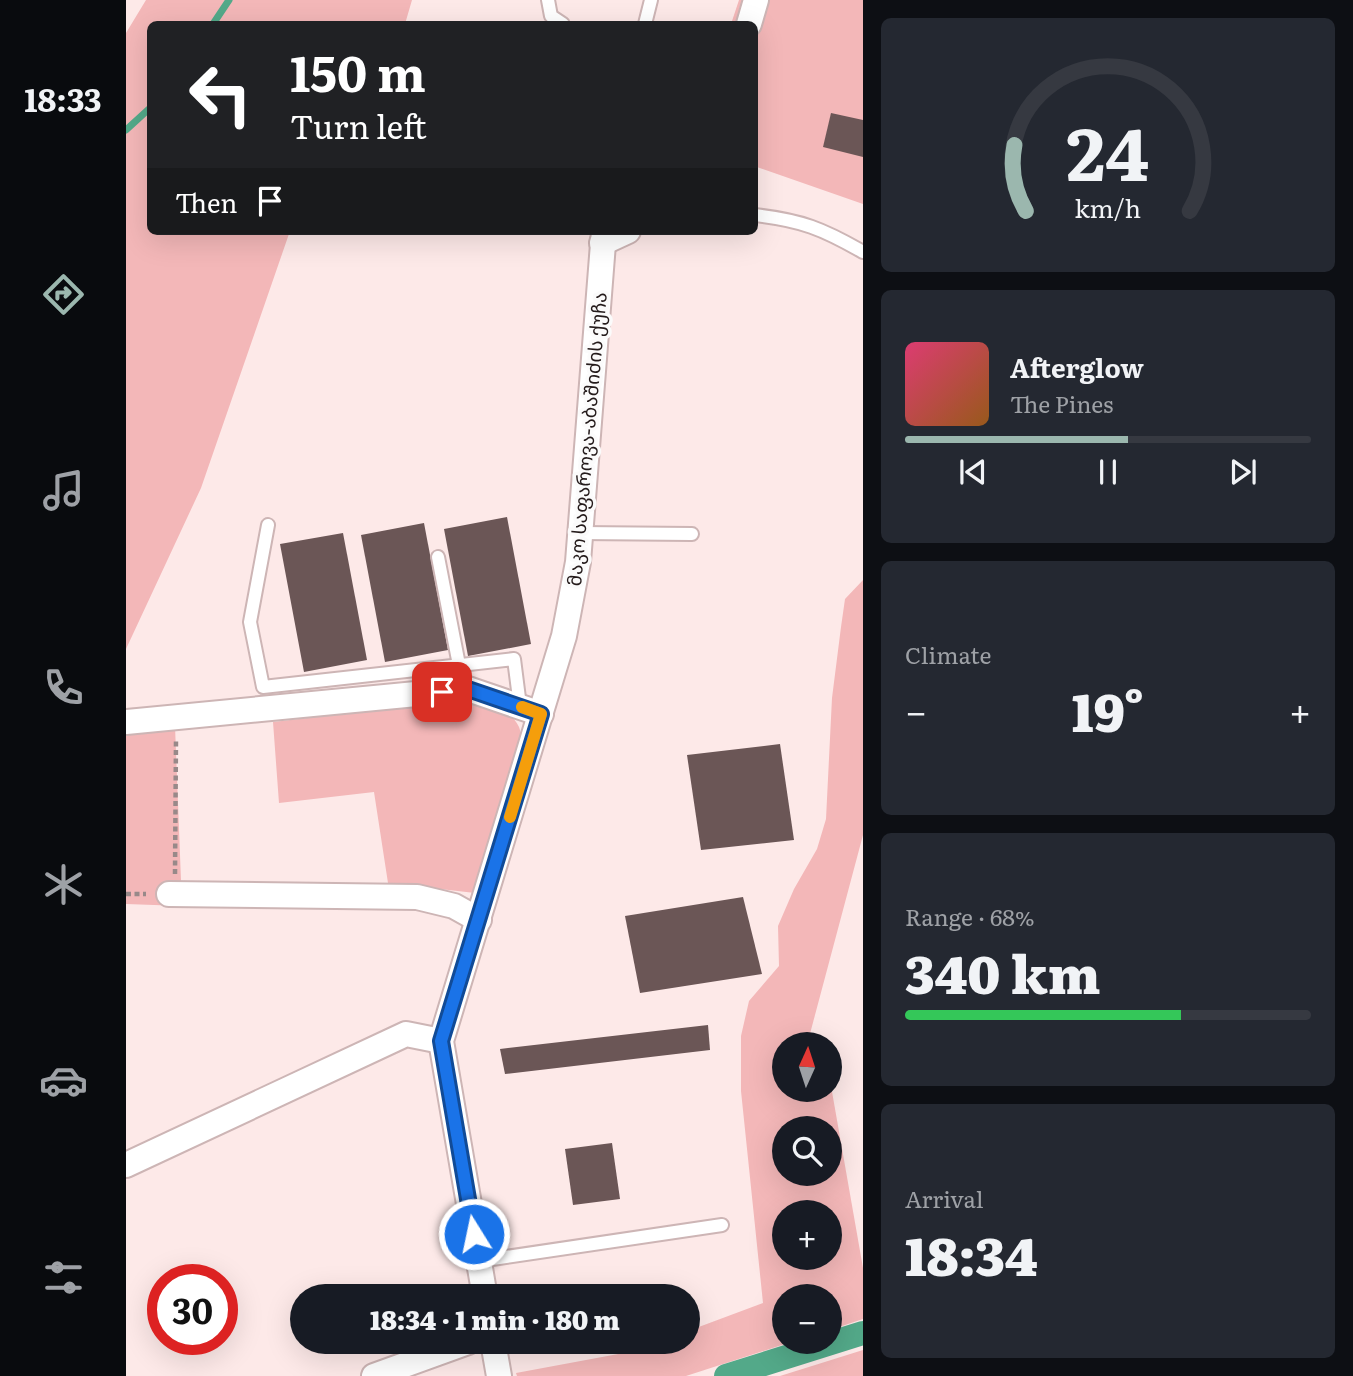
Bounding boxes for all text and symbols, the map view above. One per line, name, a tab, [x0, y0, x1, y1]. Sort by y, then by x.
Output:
text: 150 m	[290, 34, 426, 107]
icon: left	[175, 49, 266, 140]
text: 18:33	[24, 74, 102, 122]
text: 24	[1067, 95, 1150, 203]
text: Turn left	[290, 101, 427, 149]
text: Then	[175, 182, 237, 221]
icon: arrive	[251, 182, 289, 220]
text: km/h	[1075, 189, 1141, 226]
icon: directions	[39, 270, 88, 319]
street label: მაკო საფაროვა-აბაშიძის ქუჩა	[559, 291, 613, 587]
text: Afterglow	[1010, 347, 1144, 386]
text: The Pines	[1010, 386, 1113, 420]
icon: previous	[954, 453, 992, 491]
icon: pause	[1089, 453, 1127, 491]
icon: next	[1224, 453, 1262, 491]
icon: music	[39, 466, 88, 515]
text: Climate	[905, 637, 991, 671]
pin	[412, 662, 472, 722]
icon: phone	[39, 663, 88, 712]
text: 19°	[1072, 671, 1144, 748]
icon: arrive	[423, 673, 461, 711]
text: −	[905, 681, 927, 738]
text: +	[1289, 681, 1311, 738]
icon: climate	[39, 860, 88, 909]
text: Range · 68%	[905, 899, 1035, 933]
text: 340 km	[905, 933, 1100, 1010]
north arrow	[772, 1032, 842, 1102]
map controls	[772, 1032, 842, 1354]
icon: car	[39, 1056, 88, 1105]
button: search	[772, 1116, 842, 1186]
text: Arrival	[905, 1181, 984, 1215]
position arrow	[437, 1197, 511, 1271]
button: +	[772, 1200, 842, 1270]
text: 18:34	[905, 1215, 1038, 1292]
icon: filters	[39, 1253, 88, 1302]
speed limit sign: 30	[147, 1264, 238, 1355]
button: −	[772, 1284, 842, 1354]
text: 18:34 · 1 min · 180 m	[370, 1299, 620, 1338]

